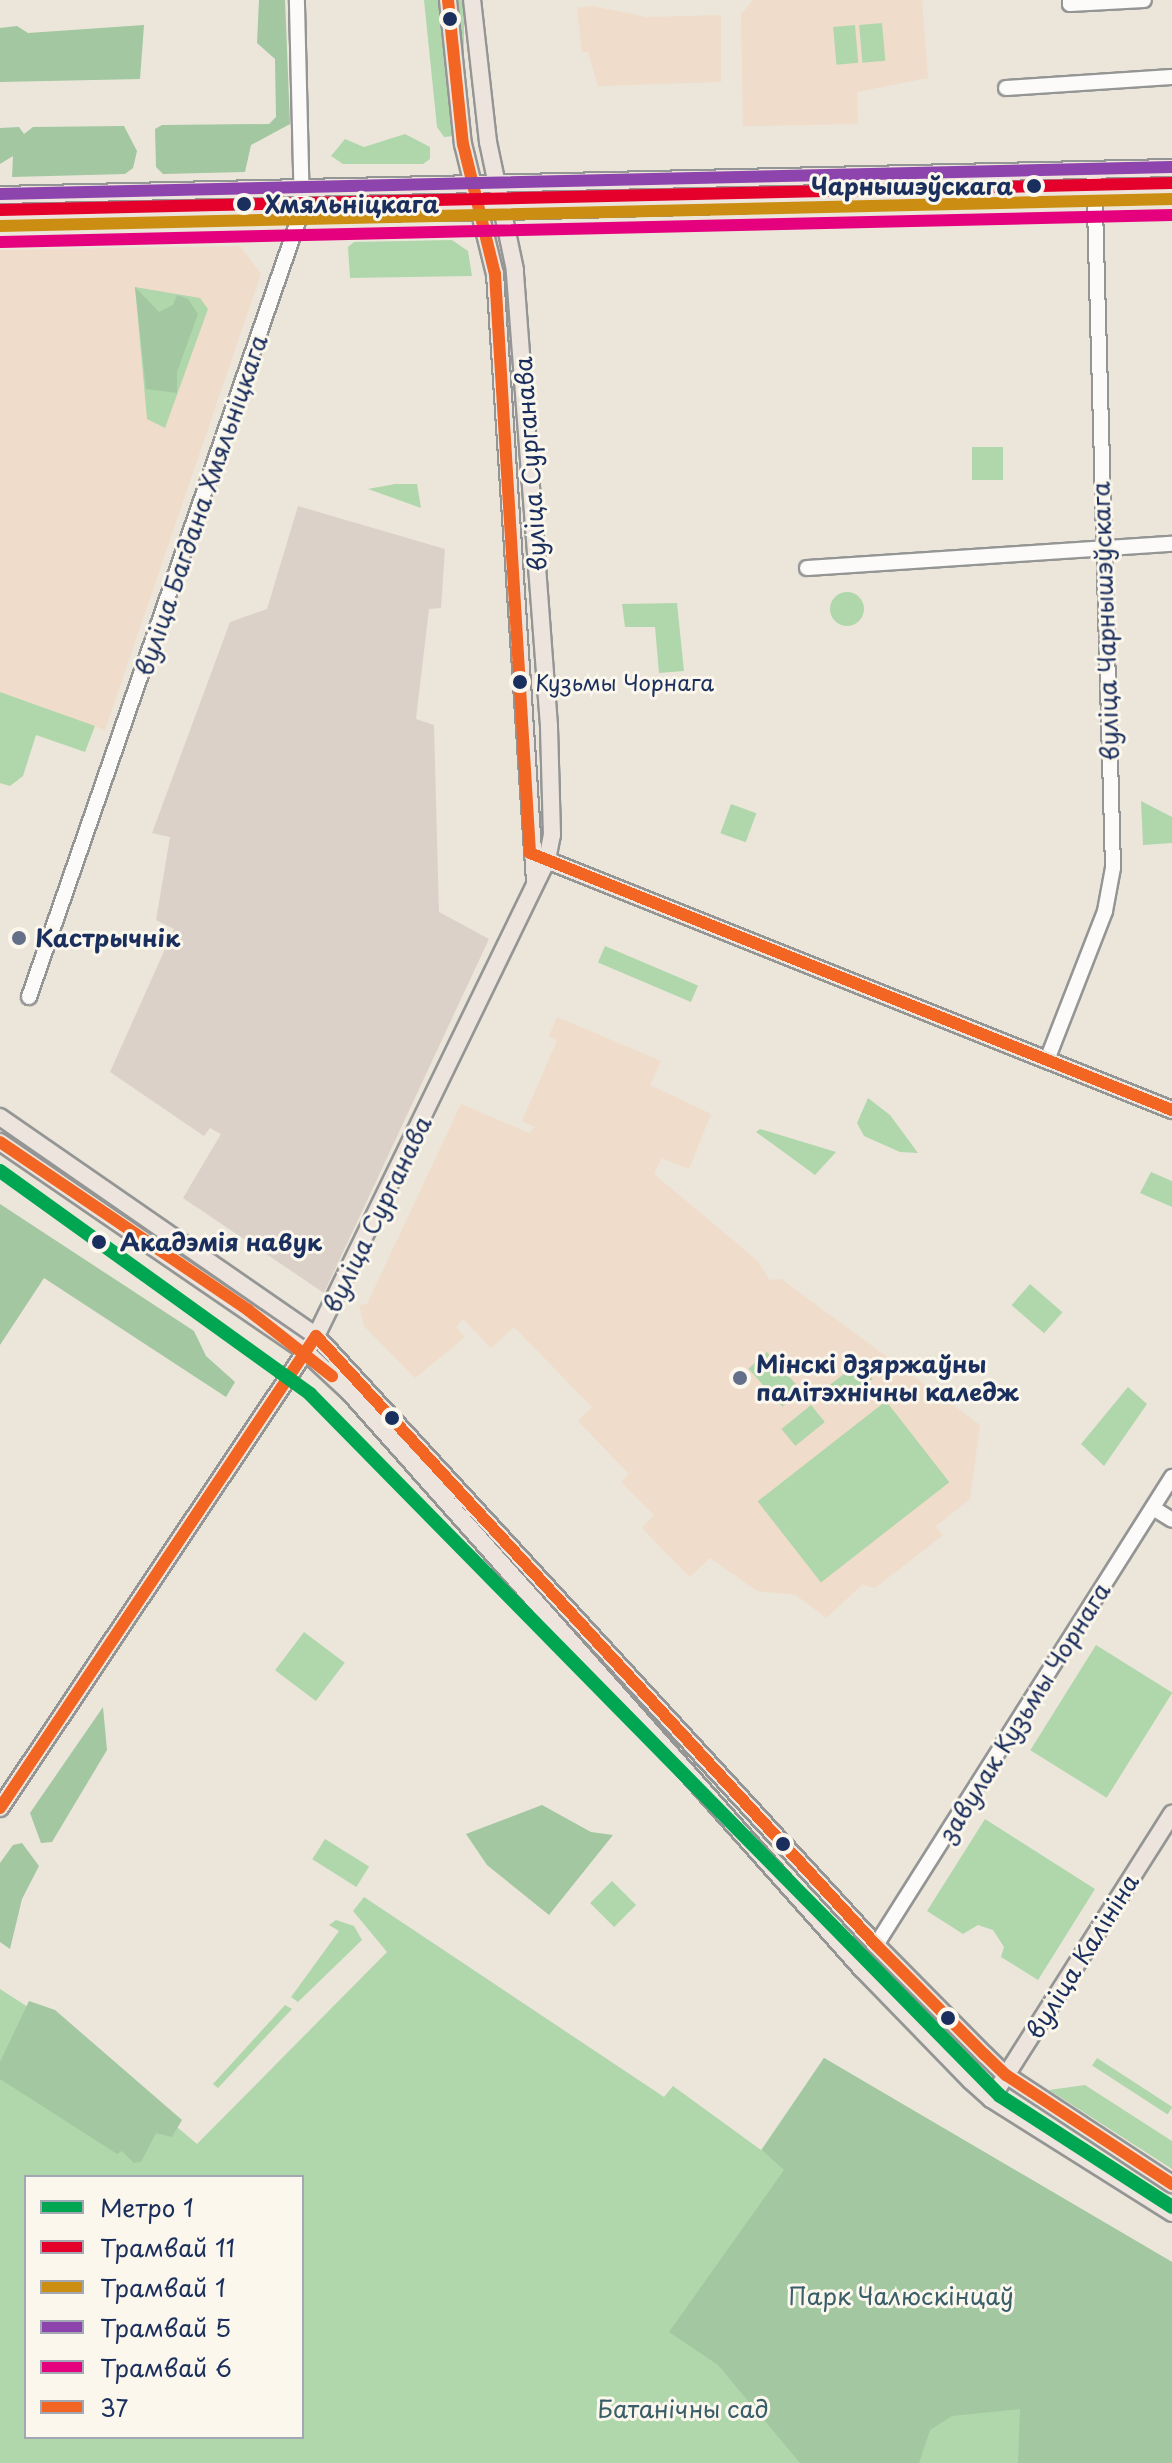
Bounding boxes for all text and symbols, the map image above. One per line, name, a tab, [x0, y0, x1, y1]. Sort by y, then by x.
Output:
unlabelled marker	[442, 11, 458, 27]
place label: Чарнышэўскага	[811, 172, 1013, 200]
marker: Чарнышэўскага	[1020, 172, 1048, 200]
marker: Хмяльніцкага	[230, 190, 258, 218]
place label: Хмяльніцкага	[265, 190, 439, 218]
street label: вуліца Багдана Хмяльніцкага	[129, 331, 273, 679]
street label: вуліца Сурганава	[508, 356, 552, 572]
street label: вуліца Чарнышэўскага	[1086, 481, 1124, 761]
place label: Кузьмы Чорнага	[535, 669, 715, 695]
marker: Кузьмы Чорнага	[512, 674, 528, 690]
place label: Кастрычнік	[35, 924, 180, 952]
marker: Кастрычнік	[10, 929, 28, 947]
street label: вуліца Сурганава	[317, 1111, 437, 1317]
marker: Акадэмія навук	[85, 1228, 113, 1256]
place label: Акадэмія навук	[120, 1228, 324, 1256]
place label: Мінскі дзяржаўны палітэхнічны каледж	[756, 1350, 1019, 1406]
marker: Мінскі дзяржаўны палітэхнічны каледж	[731, 1369, 749, 1387]
unlabelled marker	[384, 1410, 400, 1426]
street label: завулак Кузьмы Чорнага	[932, 1576, 1116, 1848]
unlabelled marker	[775, 1836, 791, 1852]
street label: вуліца Калініна	[1020, 1868, 1144, 2044]
unlabelled marker	[940, 2010, 956, 2026]
legend	[24, 2175, 304, 2439]
text: Метро 1	[100, 2189, 194, 2225]
text: Трамвай 11	[100, 2229, 235, 2265]
text: Трамвай 1	[100, 2269, 226, 2305]
park label: Парк Чалюскінцаў	[787, 2282, 1015, 2310]
text: Трамвай 5	[100, 2309, 231, 2345]
text: Трамвай 6	[100, 2349, 232, 2385]
text: 37	[100, 2389, 128, 2425]
park label: Батанічны сад	[597, 2395, 769, 2423]

